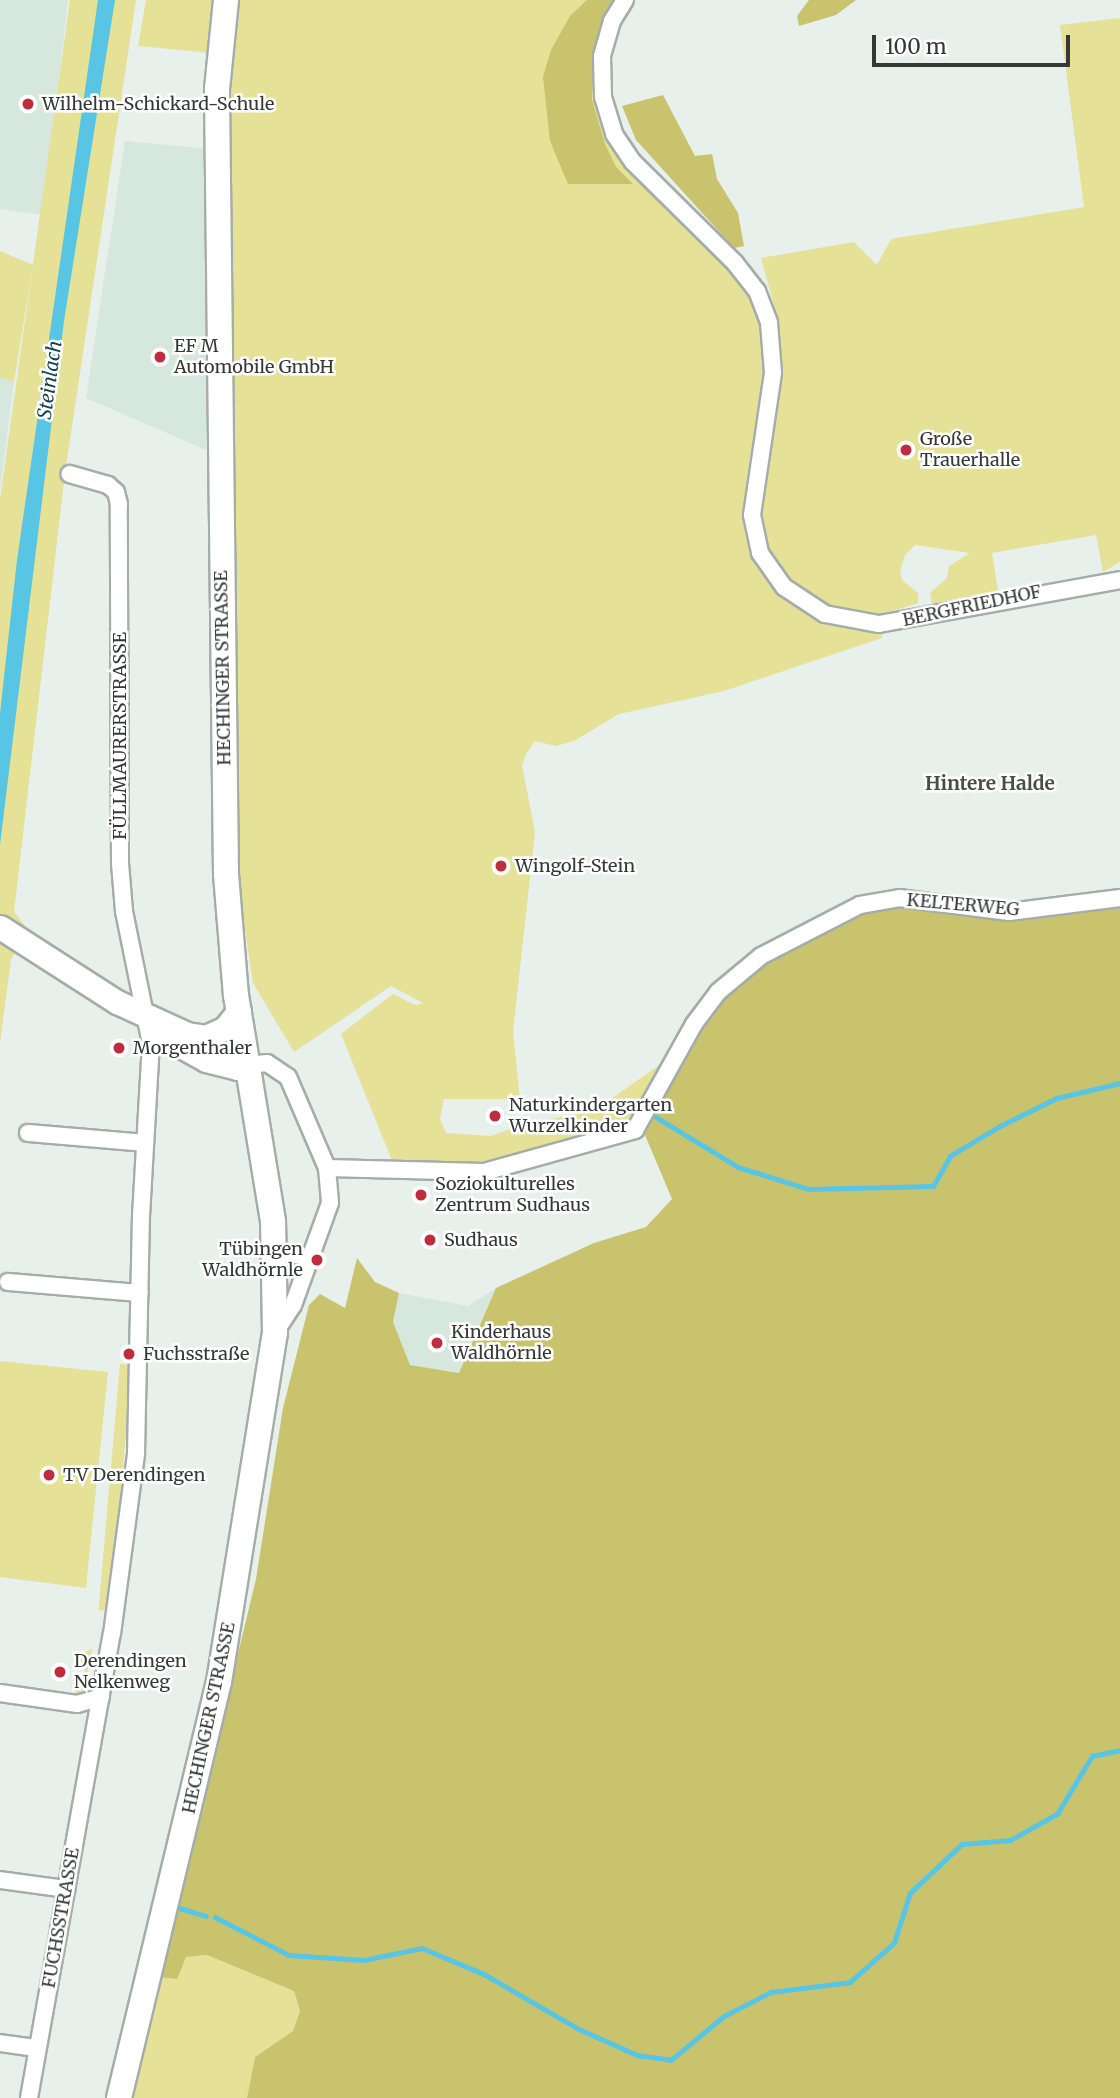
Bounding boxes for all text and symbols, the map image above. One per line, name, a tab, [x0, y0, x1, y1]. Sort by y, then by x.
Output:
scale bar	[875, 21, 1073, 65]
text: 100 m	[885, 33, 947, 60]
place label: Wilhelm-Schickard-Schule	[42, 93, 274, 115]
marker: Wilhelm-Schickard-Schule	[20, 96, 36, 112]
place label: EF M Automobile GmbH	[174, 336, 334, 378]
water label: Steinlach	[33, 339, 67, 421]
marker: EF M Automobile GmbH	[152, 349, 168, 365]
place label: Große Trauerhalle	[920, 429, 1020, 472]
marker: Große Trauerhalle	[898, 442, 914, 458]
street label: HECHINGER STRASSE	[210, 570, 236, 766]
street label: BERGFRIEDHOF	[901, 581, 1043, 631]
street label: FÜLLMAURERSTRASSE	[109, 632, 131, 840]
district label: Hintere Halde	[925, 773, 1055, 795]
place label: Wingolf-Stein	[515, 855, 635, 877]
marker: Wingolf-Stein	[493, 858, 509, 874]
street label: KELTERWEG	[906, 889, 1020, 921]
place label: Morgenthaler	[133, 1037, 252, 1059]
marker: Morgenthaler	[111, 1040, 127, 1056]
place label: Naturkindergarten Wurzelkinder	[509, 1095, 672, 1138]
marker: Naturkindergarten Wurzelkinder	[487, 1108, 503, 1124]
place label: Soziokulturelles Zentrum Sudhaus	[435, 1174, 590, 1216]
marker: Soziokulturelles Zentrum Sudhaus	[413, 1187, 429, 1203]
place label: Sudhaus	[444, 1229, 518, 1251]
marker: Sudhaus	[422, 1232, 438, 1248]
place label: Tübingen Waldhörnle	[202, 1239, 303, 1282]
marker: Tübingen Waldhörnle	[309, 1252, 325, 1268]
place label: Kinderhaus Waldhörnle	[451, 1322, 552, 1364]
marker: Kinderhaus Waldhörnle	[429, 1335, 445, 1351]
place label: Fuchsstraße	[143, 1343, 249, 1365]
marker: Fuchsstraße	[121, 1346, 137, 1362]
place label: TV Derendingen	[63, 1464, 205, 1486]
marker: TV Derendingen	[41, 1467, 57, 1483]
street label: HECHINGER STRASSE	[178, 1620, 240, 1816]
place label: Derendingen Nelkenweg	[74, 1651, 187, 1694]
marker: Derendingen Nelkenweg	[52, 1664, 68, 1680]
street label: FUCHSSTRASSE	[38, 1846, 84, 1990]

